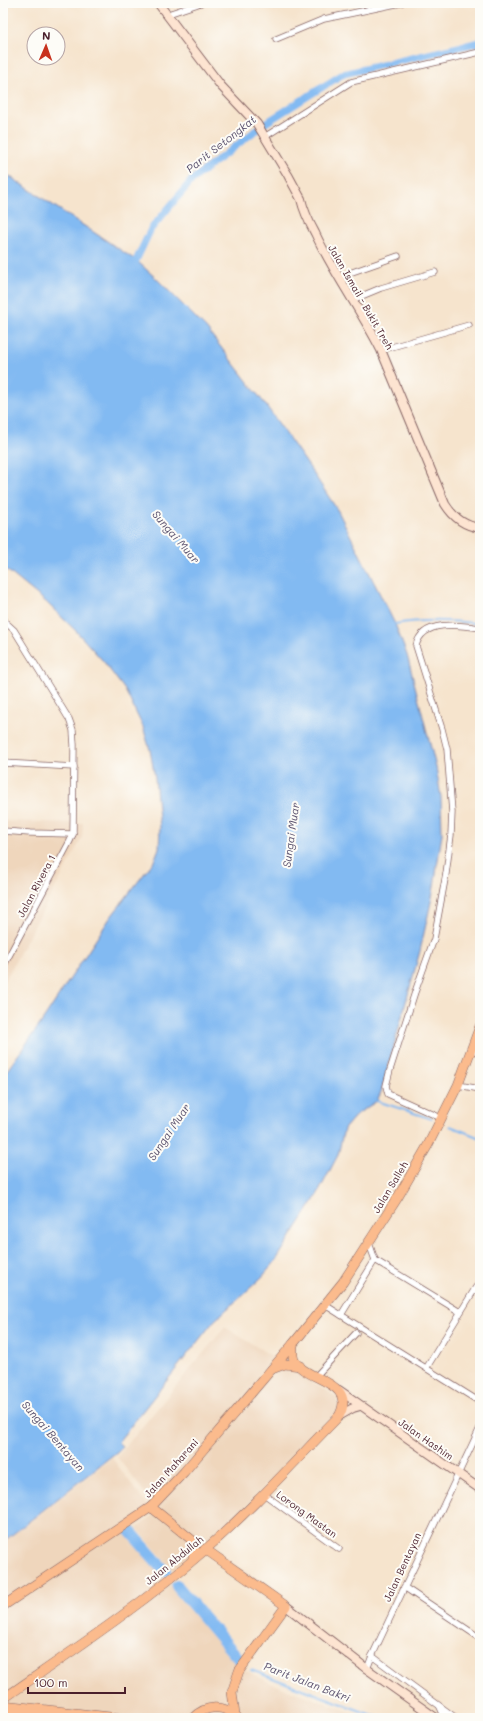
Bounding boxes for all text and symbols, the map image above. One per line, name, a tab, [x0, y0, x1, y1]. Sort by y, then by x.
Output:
north arrow	[26, 26, 66, 66]
text: N	[42, 28, 51, 43]
water label: Parit Setongkat	[183, 111, 259, 176]
street label: Jalan Ismail - Bukit Treh	[325, 242, 397, 352]
water label: Sungai Muar	[149, 507, 204, 567]
water label: Sungai Muar	[279, 801, 303, 868]
street label: Jalan Rivera 1	[14, 852, 58, 920]
water label: Sungai Muar	[144, 1100, 193, 1163]
street label: Jalan Salleh	[369, 1158, 411, 1215]
water label: Sungai Bentayan	[19, 1397, 88, 1474]
street label: Jalan Hashim	[396, 1415, 456, 1463]
street label: Jalan Maharani	[141, 1435, 201, 1501]
street label: Lorong Mastan	[274, 1487, 340, 1541]
street label: Jalan Bentayan	[380, 1530, 424, 1604]
street label: Jalan Abdullah	[142, 1532, 206, 1588]
water label: Parit Jalan Bakri	[262, 1658, 353, 1705]
scale bar	[28, 1669, 125, 1695]
text: 100 m	[34, 1674, 68, 1690]

